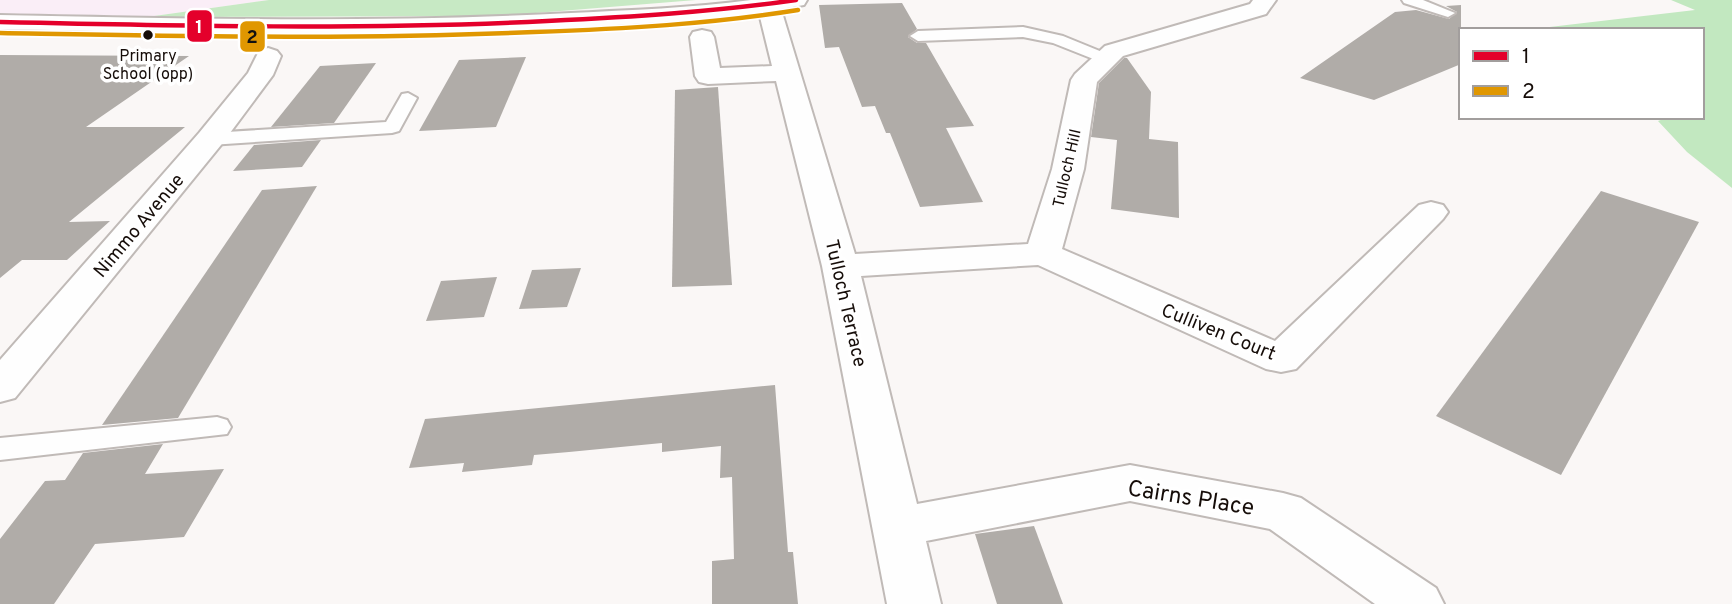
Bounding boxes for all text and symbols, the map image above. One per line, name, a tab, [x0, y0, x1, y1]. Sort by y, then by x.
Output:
line badge: 1	[186, 9, 213, 43]
text: 1	[195, 16, 203, 40]
line badge: 2	[239, 20, 266, 53]
text: 2	[246, 26, 258, 50]
marker: Primary School (opp)	[141, 28, 155, 42]
legend	[1459, 28, 1704, 119]
text: 1	[1522, 44, 1530, 71]
place label: Primary School (opp)	[103, 47, 193, 85]
text: 2	[1522, 79, 1535, 106]
street label: Tulloch Hill	[1049, 127, 1087, 210]
street label: Nimmo Avenue	[89, 169, 190, 283]
street label: Tulloch Terrace	[819, 237, 871, 369]
street label: Culliven Court	[1157, 299, 1279, 367]
street label: Cairns Place	[1125, 475, 1256, 524]

